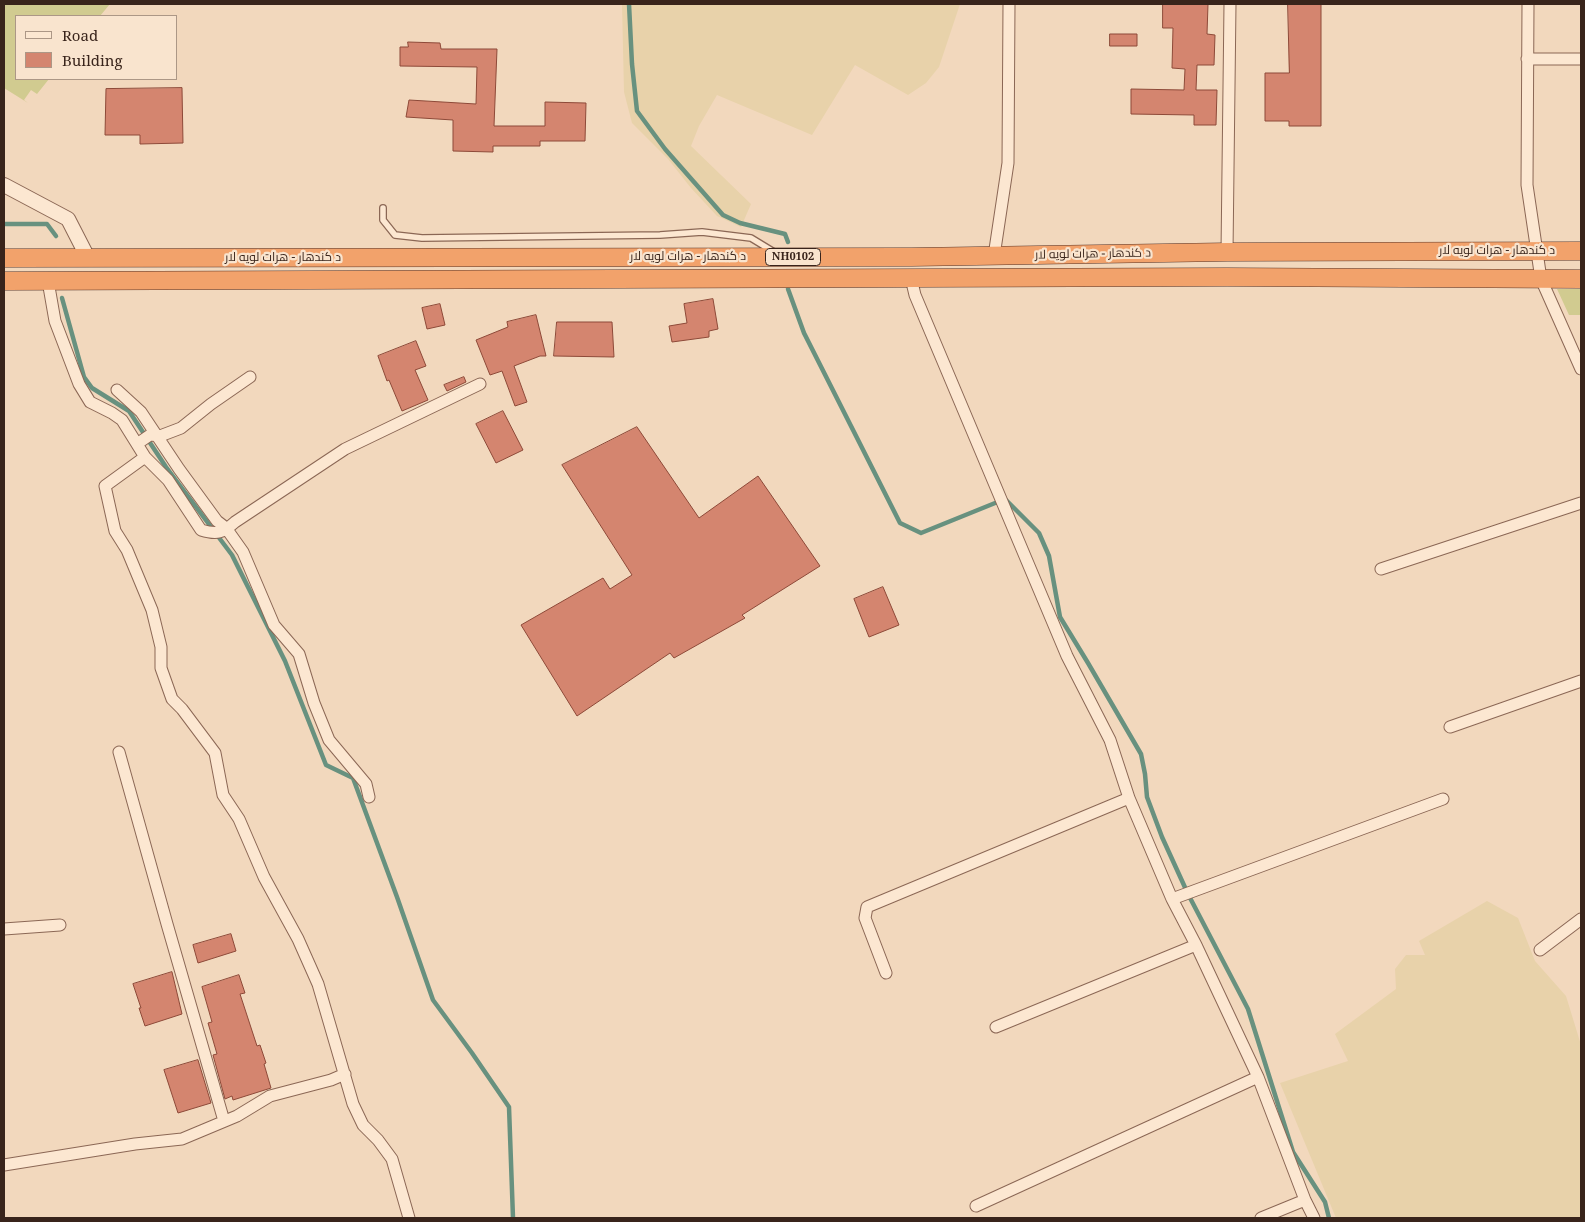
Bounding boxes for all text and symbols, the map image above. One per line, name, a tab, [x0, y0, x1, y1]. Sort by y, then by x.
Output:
legend	[15, 15, 178, 80]
text: Road	[62, 25, 98, 45]
text: Building	[62, 50, 123, 70]
street label: د کندهار - هرات لويه لار	[1439, 244, 1555, 258]
street label: د کندهار - هرات لويه لار	[1035, 246, 1151, 262]
road number: NH0102	[766, 248, 820, 266]
street label: د کندهار - هرات لويه لار	[630, 250, 746, 264]
street label: د کندهار - هرات لويه لار	[225, 251, 341, 265]

